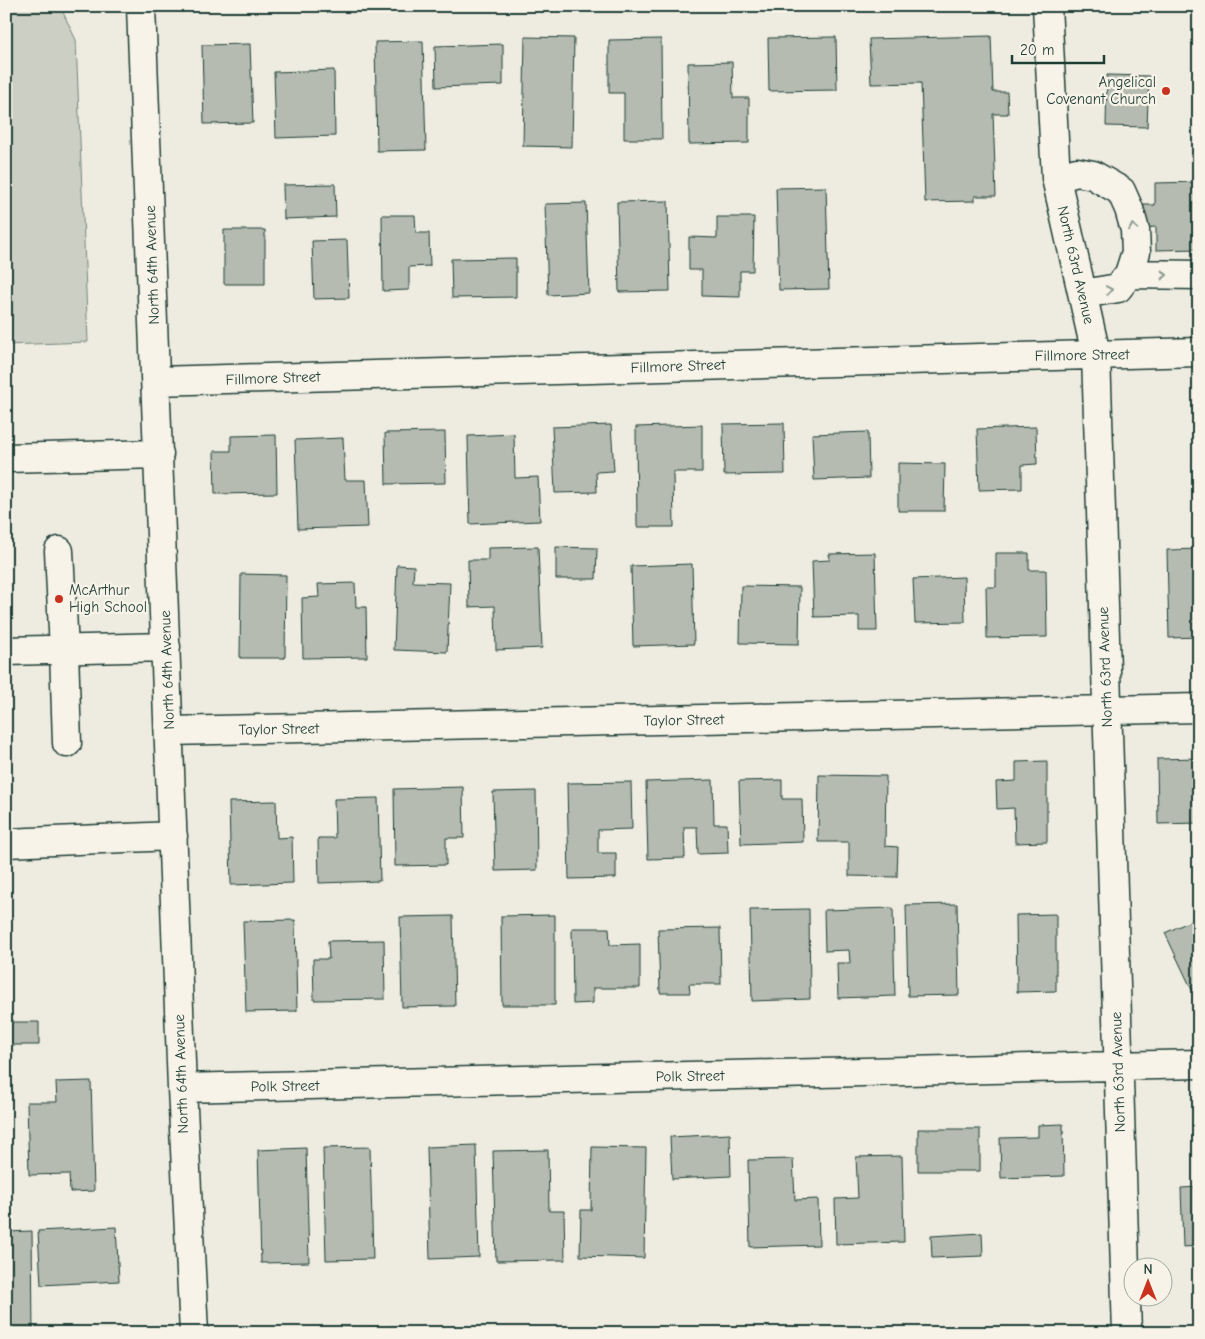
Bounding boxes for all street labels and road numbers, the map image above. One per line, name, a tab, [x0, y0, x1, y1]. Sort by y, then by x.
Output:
street label: North 64th Avenue	[141, 204, 163, 325]
street label: North 63rd Avenue	[1054, 204, 1098, 326]
street label: Fillmore Street	[1034, 345, 1130, 365]
street label: Fillmore Street	[630, 355, 726, 377]
street label: Fillmore Street	[225, 367, 321, 389]
street label: North 63rd Avenue	[1094, 606, 1116, 728]
street label: North 64th Avenue	[156, 609, 178, 730]
street label: Taylor Street	[644, 710, 725, 730]
street label: Taylor Street	[239, 719, 320, 739]
street label: North 63rd Avenue	[1107, 1011, 1129, 1133]
street label: North 64th Avenue	[170, 1013, 192, 1134]
street label: Polk Street	[655, 1066, 725, 1086]
street label: Polk Street	[250, 1076, 320, 1096]

